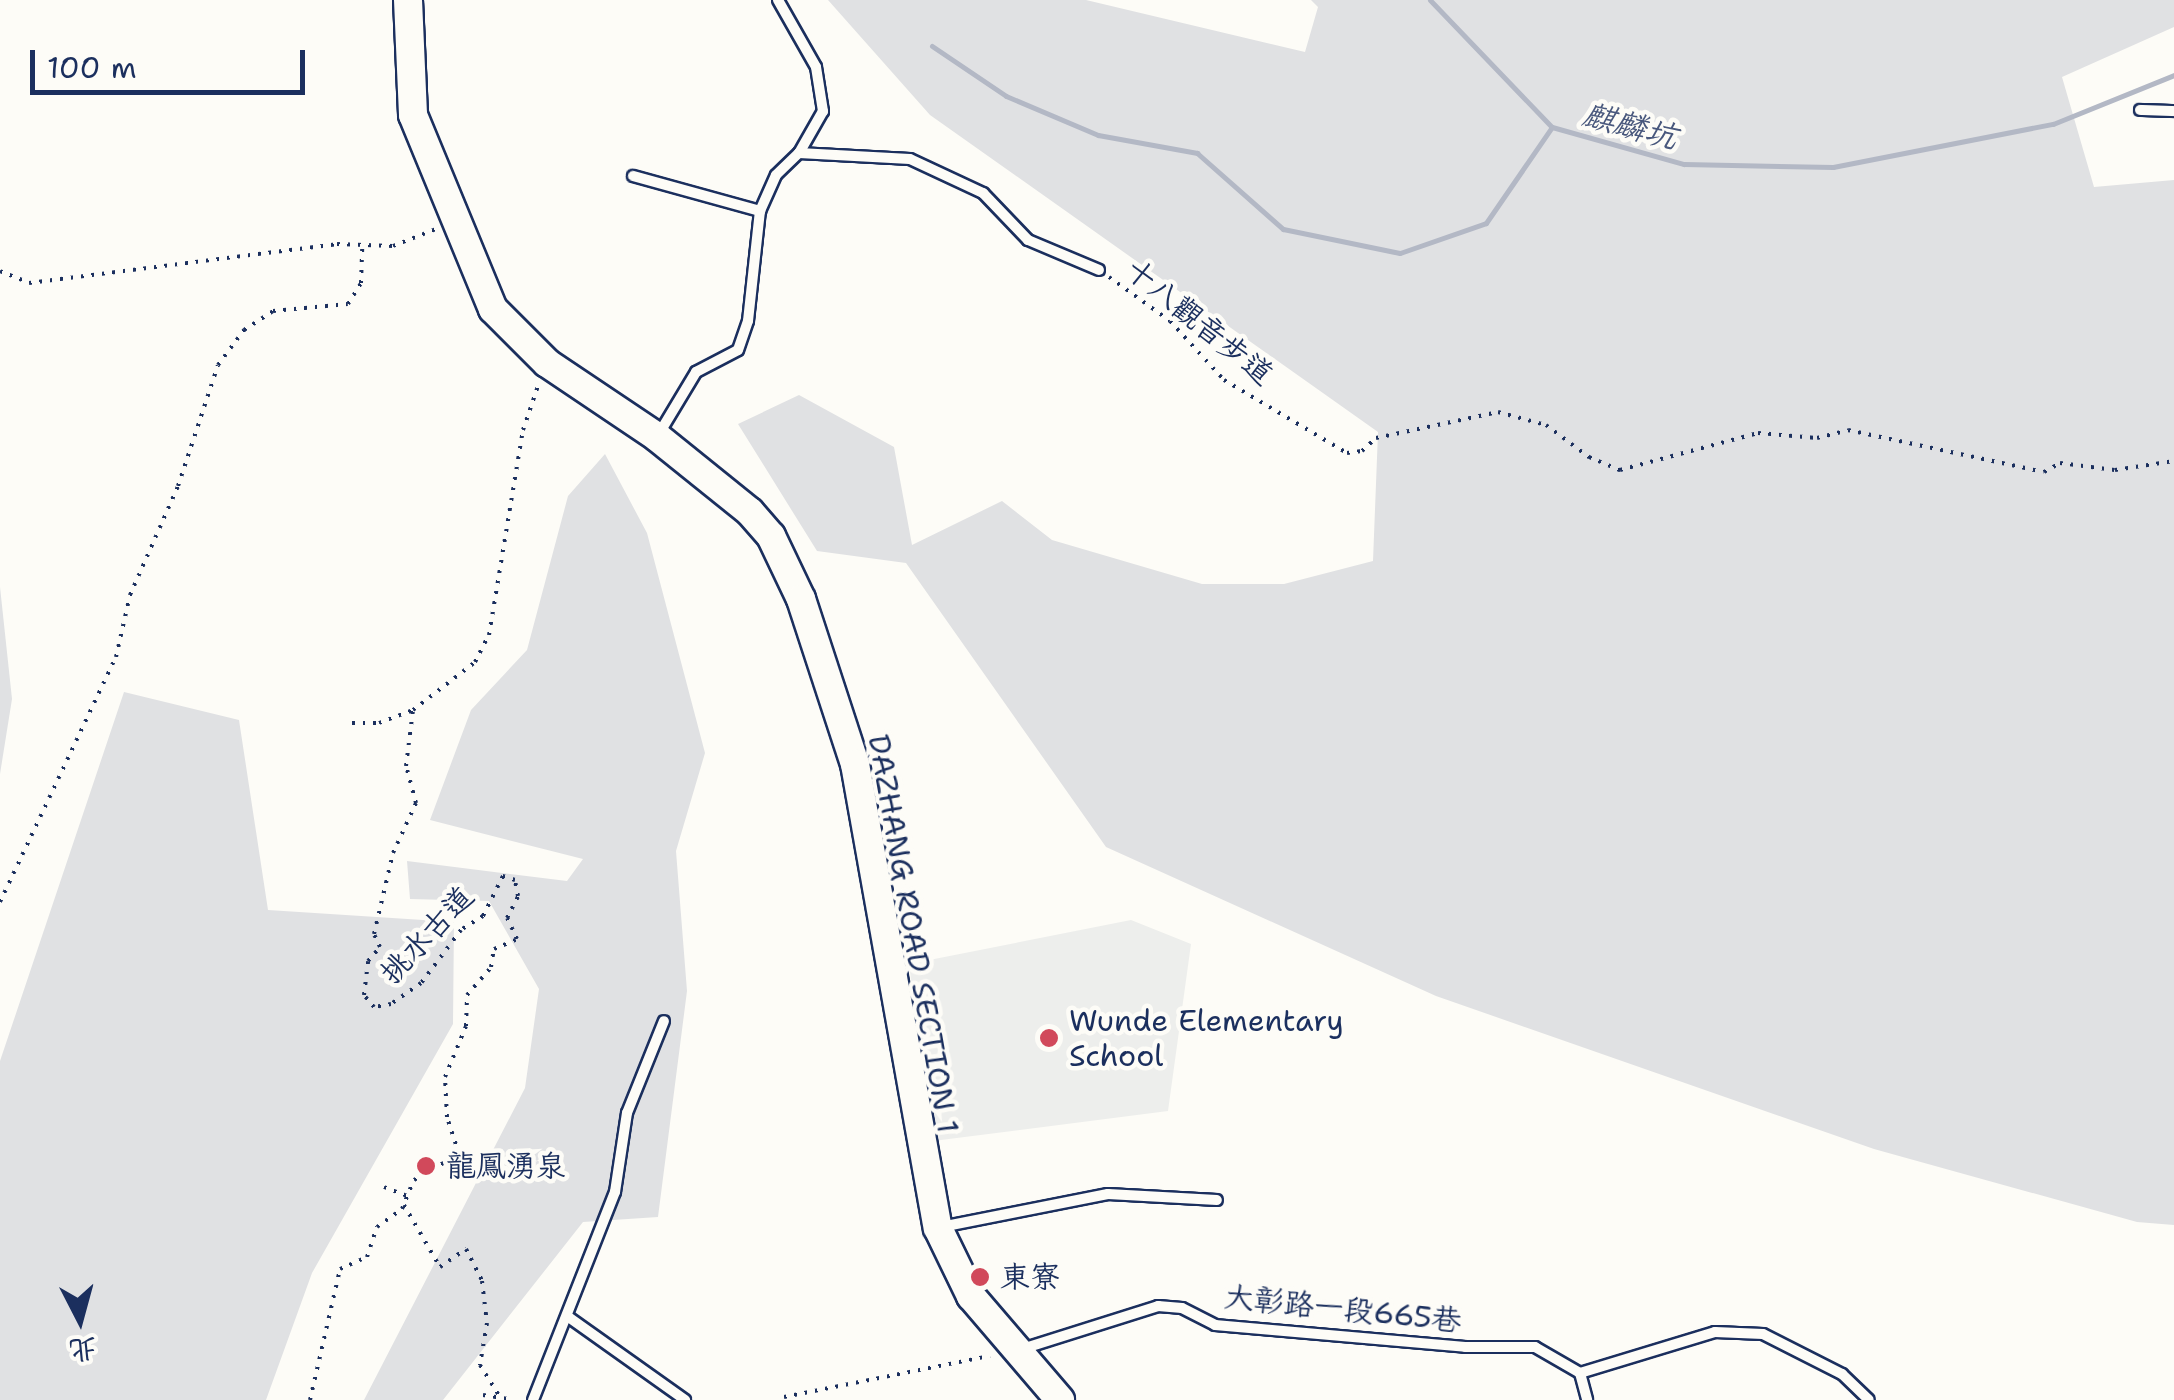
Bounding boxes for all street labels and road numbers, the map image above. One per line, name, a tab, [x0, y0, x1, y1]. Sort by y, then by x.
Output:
street label: 十八觀音步道	[1118, 251, 1280, 393]
street label: DAZHANG ROAD SECTION 1	[860, 732, 966, 1136]
street label: 挑水古道	[373, 879, 481, 991]
street label: 大彰路一段665巷	[1223, 1279, 1463, 1339]

